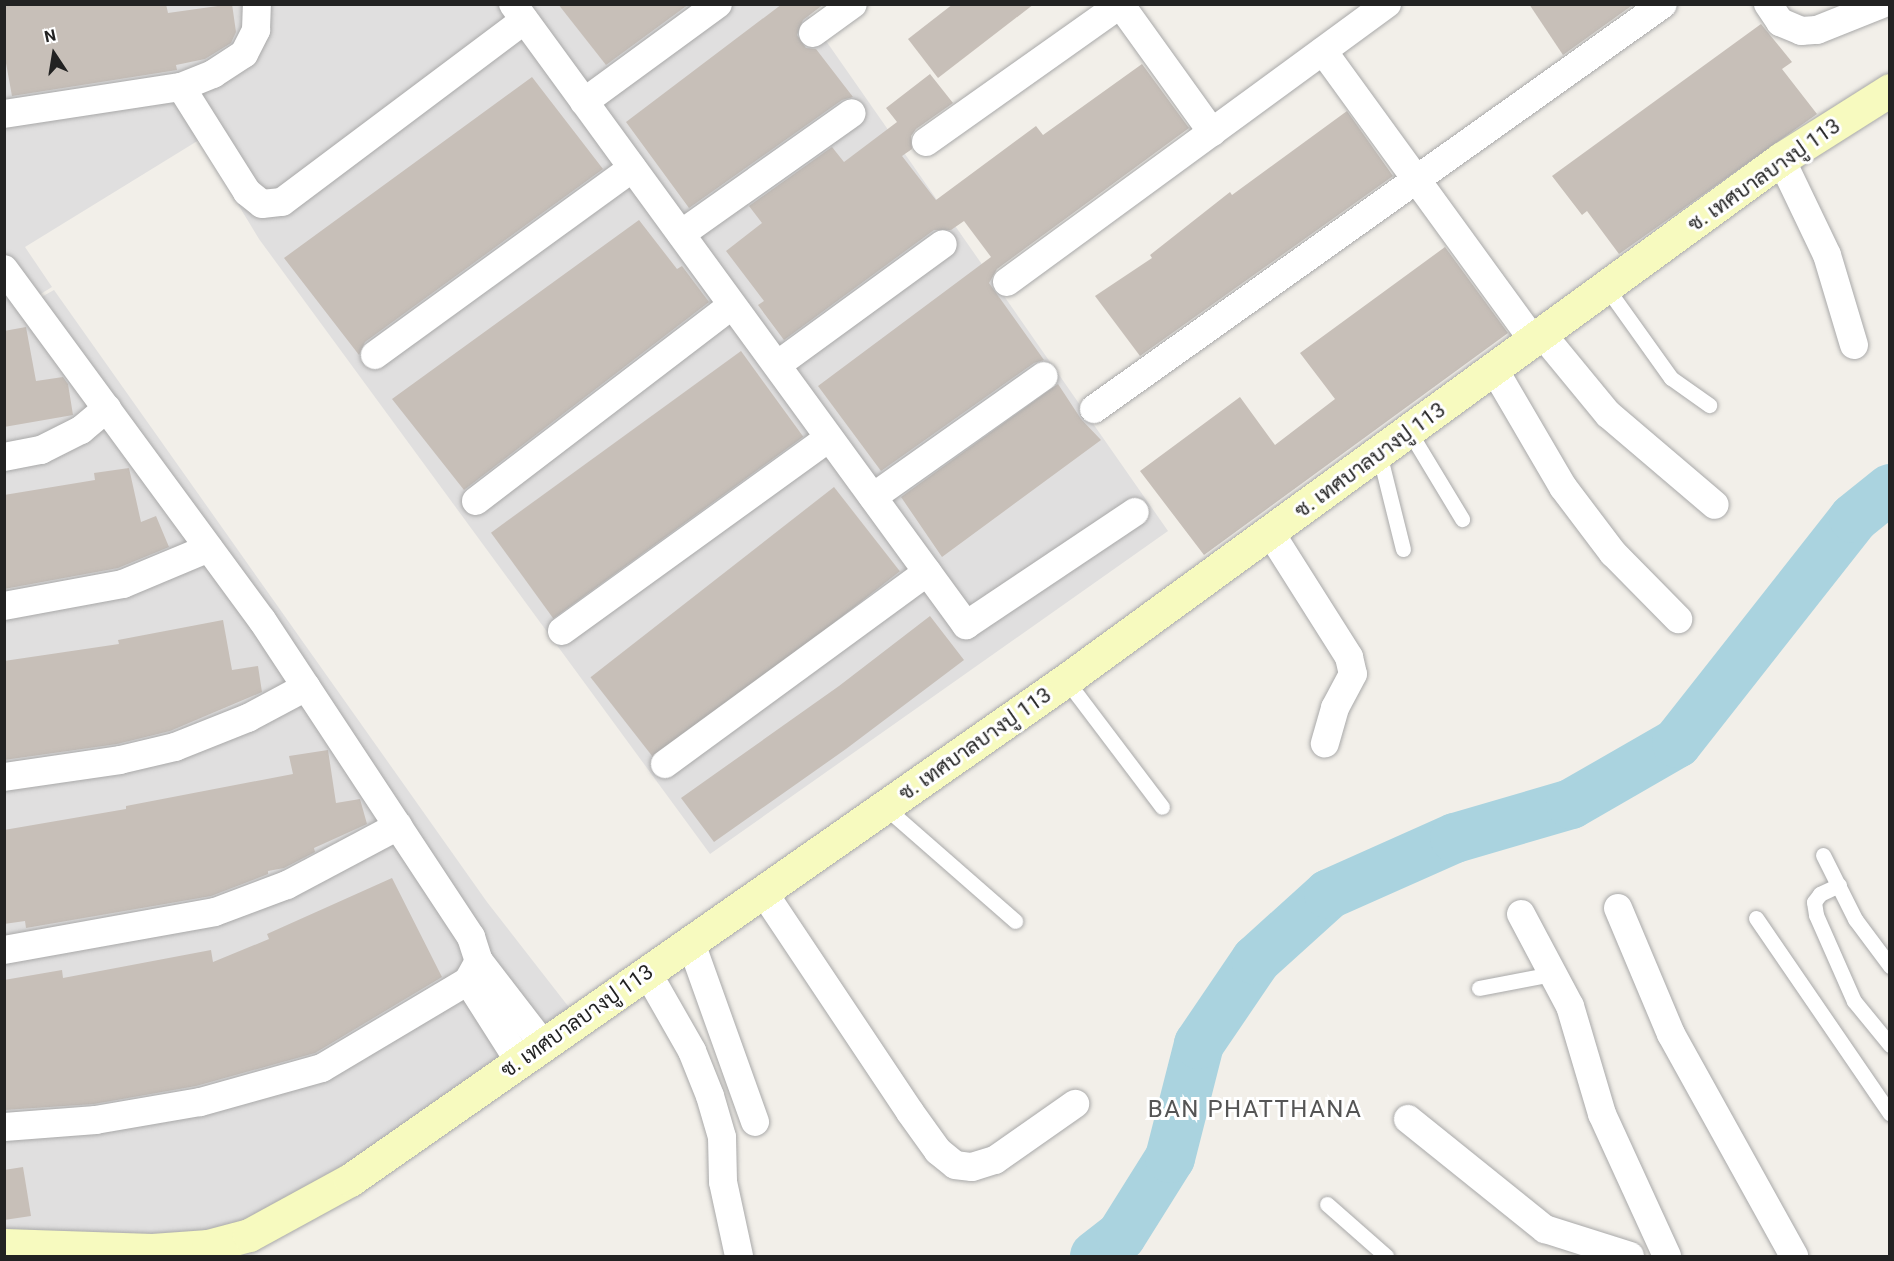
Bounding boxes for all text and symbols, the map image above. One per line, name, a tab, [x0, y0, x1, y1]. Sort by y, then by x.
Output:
north arrow	[24, 24, 84, 84]
text: N	[43, 25, 58, 46]
street label: ซ. เทศบาลบางปู 113	[1683, 113, 1845, 237]
street label: ซ. เทศบาลบางปู 113	[1290, 397, 1450, 523]
street label: ซ. เทศบาลบางปู 113	[894, 682, 1056, 806]
street label: ซ. เทศบาลบางปู 113	[496, 959, 658, 1083]
district label: BAN PHATTHANA	[1148, 1096, 1362, 1124]

